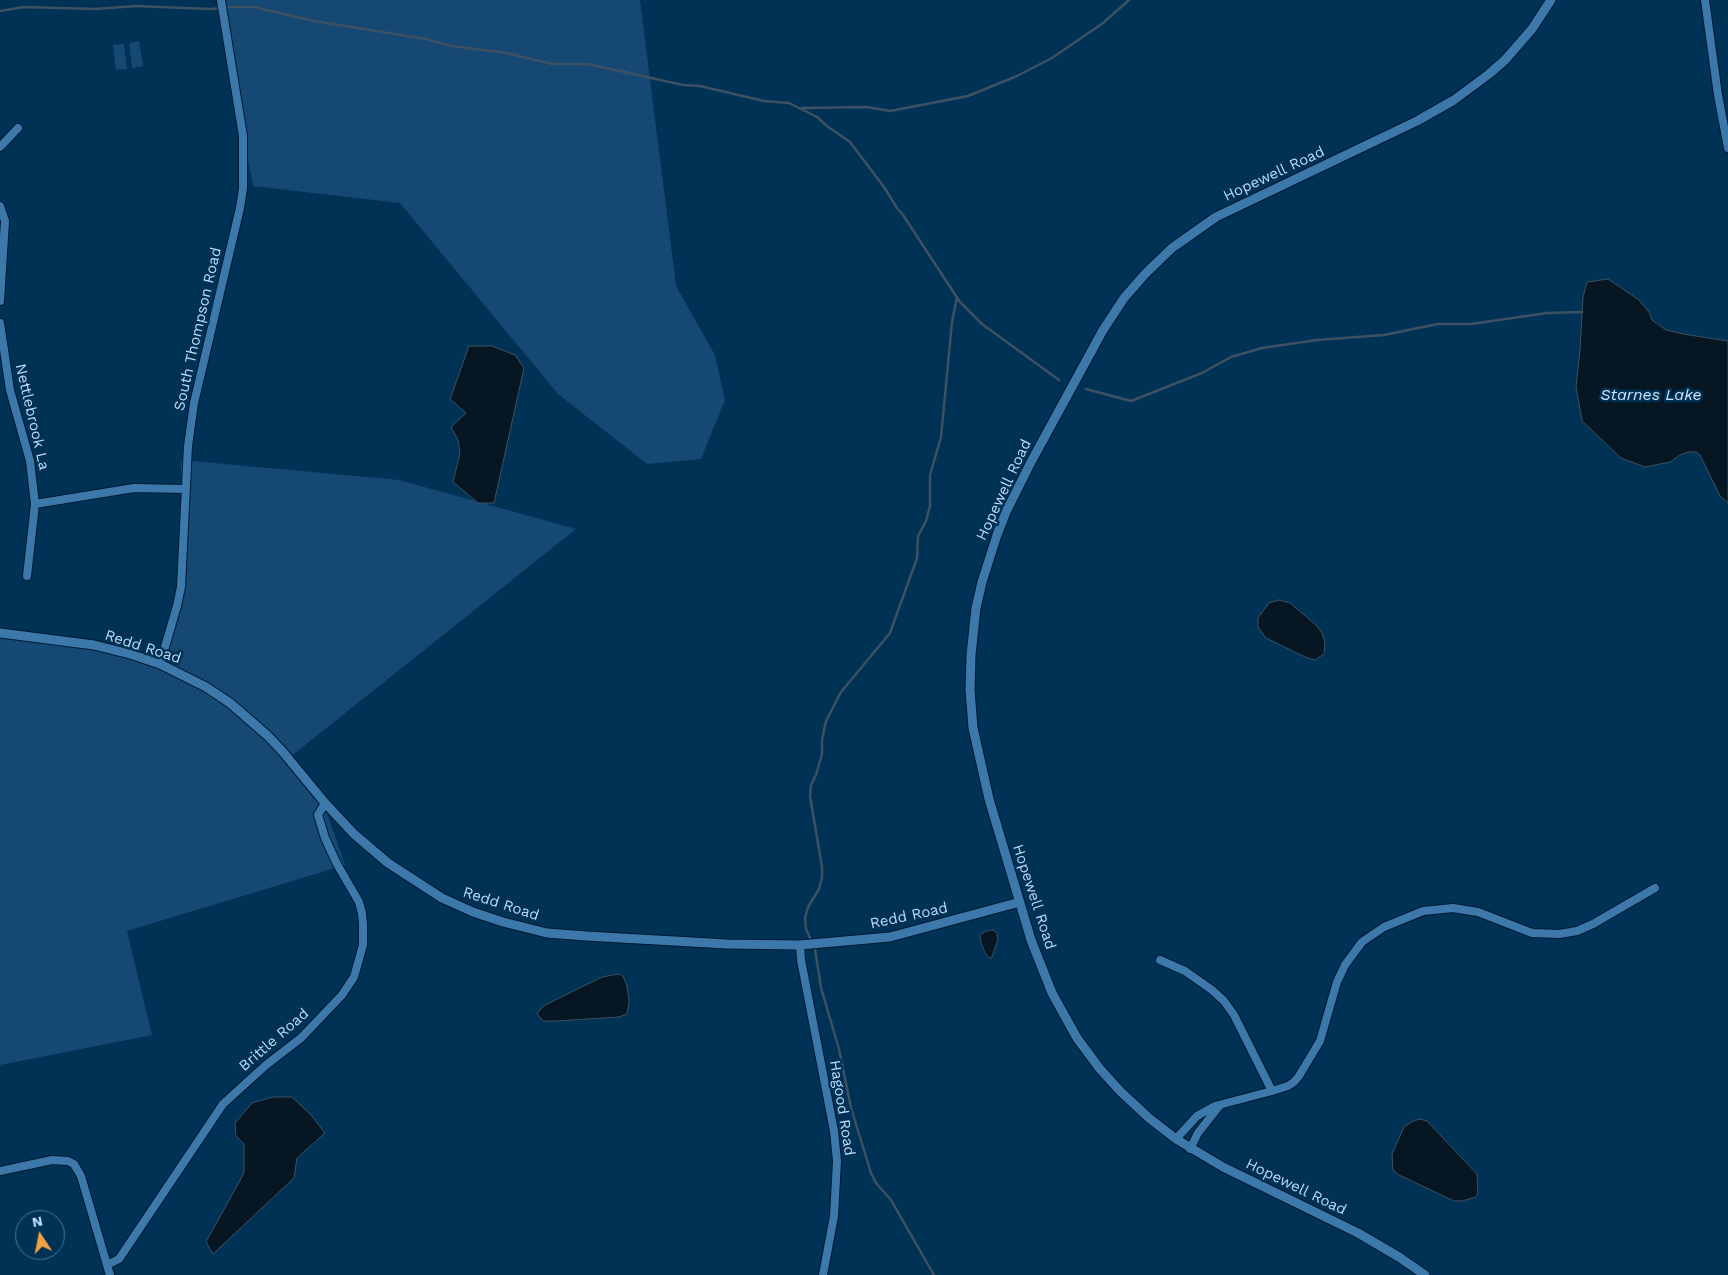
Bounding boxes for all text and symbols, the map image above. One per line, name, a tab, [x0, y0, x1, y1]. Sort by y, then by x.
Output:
street label: Hopewell Road	[1221, 143, 1327, 205]
street label: South Thompson Road	[170, 246, 226, 412]
street label: Nettlebrook La	[11, 362, 53, 472]
water label: Starnes Lake	[1600, 385, 1702, 405]
street label: Hopewell Road	[973, 437, 1035, 543]
street label: Redd Road	[103, 626, 183, 668]
street label: Hopewell Road	[1009, 842, 1059, 952]
street label: Redd Road	[461, 883, 541, 925]
street label: Redd Road	[869, 899, 949, 933]
street label: Brittle Road	[235, 1005, 313, 1075]
street label: Hagood Road	[826, 1059, 858, 1157]
street label: Hopewell Road	[1243, 1155, 1349, 1219]
north arrow	[15, 1210, 65, 1260]
text: N	[31, 1212, 44, 1230]

